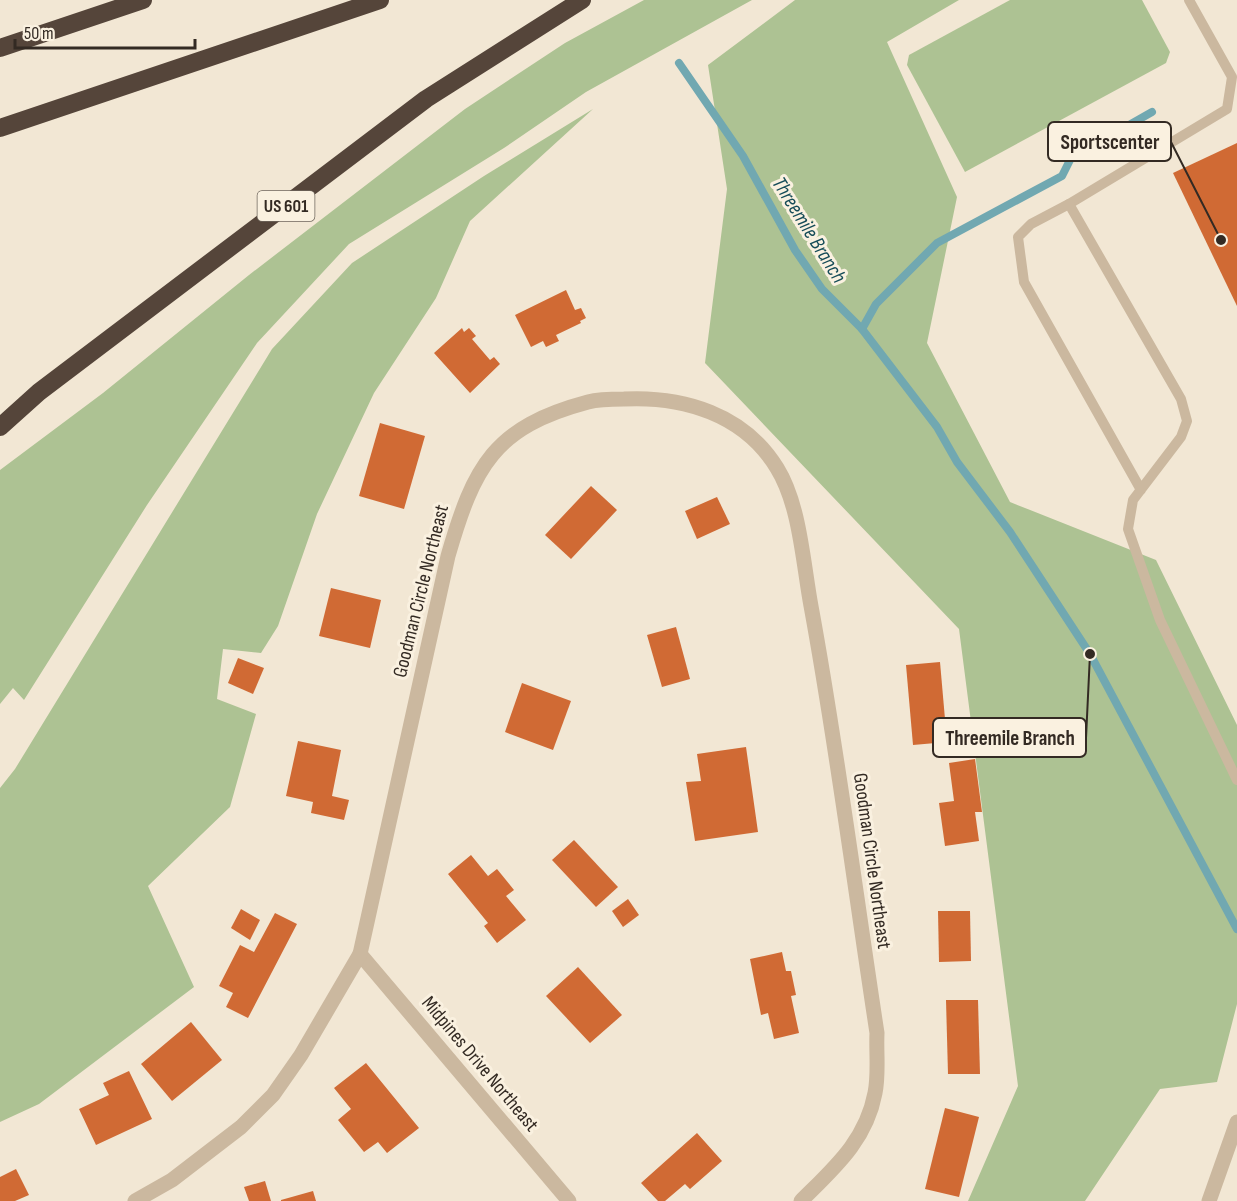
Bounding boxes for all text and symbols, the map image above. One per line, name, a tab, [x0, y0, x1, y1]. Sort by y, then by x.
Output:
scale bar	[15, 12, 195, 50]
text: 50 m	[24, 23, 54, 44]
callout: Sportscenter	[1048, 122, 1171, 161]
text: Sportscenter	[1060, 130, 1160, 155]
water label: Threemile Branch	[767, 172, 852, 288]
road number: US 601	[258, 191, 314, 221]
street label: Goodman Circle Northeast	[388, 502, 454, 680]
callout: Threemile Branch	[933, 718, 1086, 757]
text: Threemile Branch	[945, 726, 1075, 751]
street label: Goodman Circle Northeast	[848, 772, 896, 950]
street label: Midpines Drive Northeast	[416, 991, 544, 1137]

